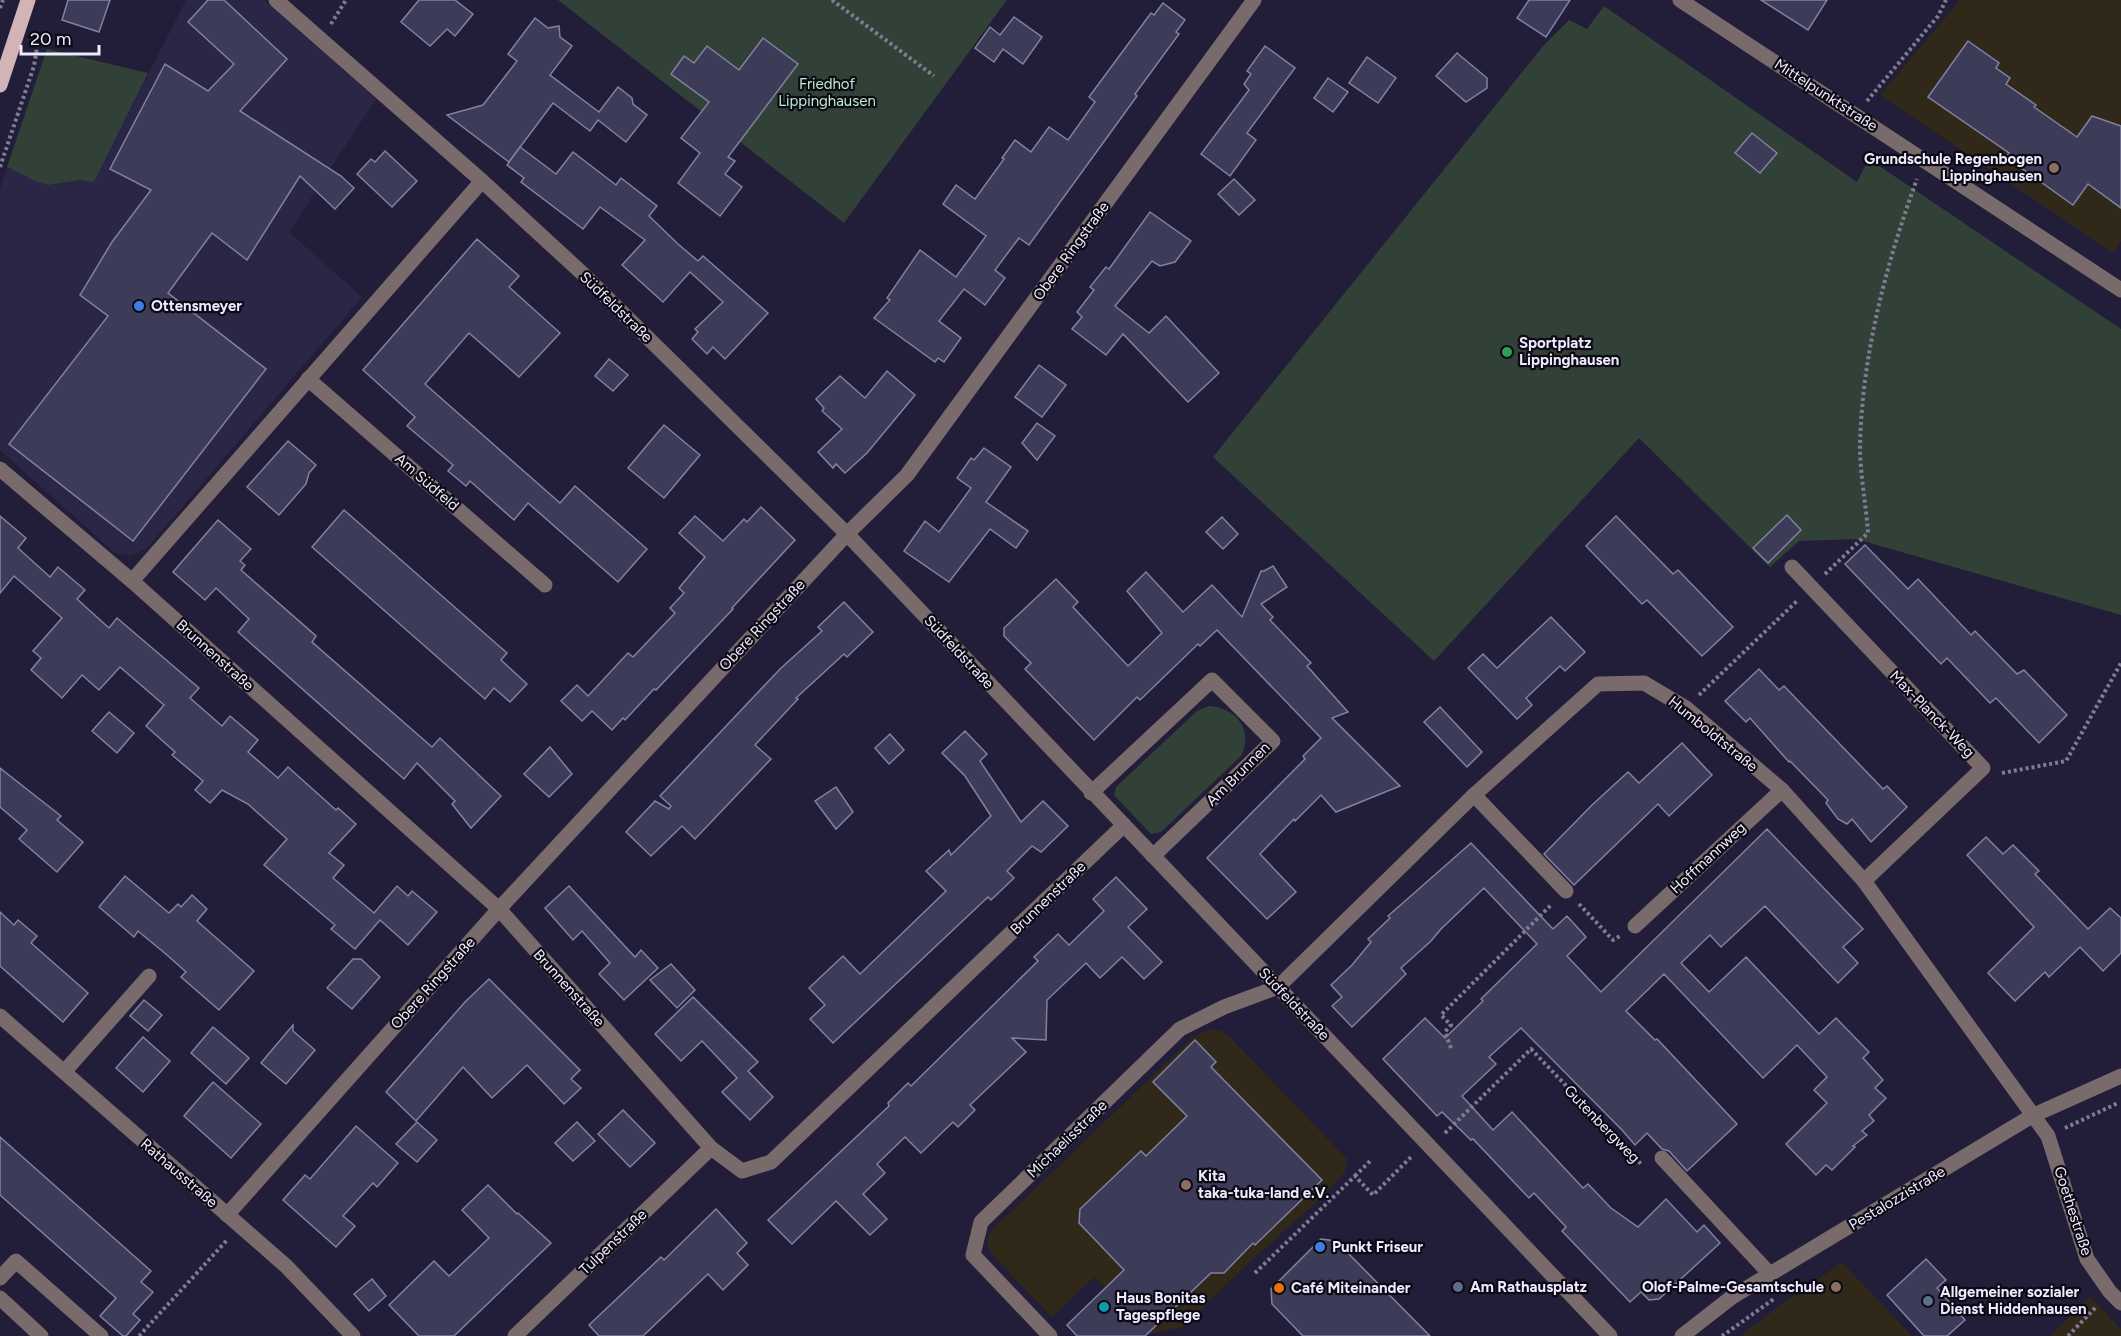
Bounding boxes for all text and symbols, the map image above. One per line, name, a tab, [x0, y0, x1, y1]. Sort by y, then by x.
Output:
scale bar	[21, 18, 99, 56]
text: 20 m	[30, 28, 71, 50]
street label: Mittelpunktstraße	[1771, 55, 1881, 135]
park label: Friedhof Lippinghausen	[778, 75, 876, 110]
place label: Grundschule Regenbogen Lippinghausen	[1864, 150, 2042, 185]
marker: Grundschule Regenbogen Lippinghausen	[2047, 161, 2061, 175]
street label: Obere Ringstraße	[1029, 198, 1113, 304]
street label: Südfeldstraße	[576, 268, 656, 346]
place label: Ottensmeyer	[151, 297, 242, 315]
marker: Ottensmeyer	[132, 299, 146, 313]
place label: Sportplatz Lippinghausen	[1519, 334, 1619, 369]
marker: Sportplatz Lippinghausen	[1500, 345, 1514, 359]
street label: Am Südfeld	[391, 449, 463, 515]
street label: Obere Ringstraße	[715, 576, 809, 674]
street label: Südfeldstraße	[920, 611, 998, 693]
street label: Brunnenstraße	[173, 616, 257, 694]
street label: Max-Planck-Weg	[1886, 667, 1978, 761]
street label: Humboldtstraße	[1665, 692, 1761, 776]
street label: Am Brunnen	[1202, 738, 1274, 810]
street label: Hoffmannweg	[1667, 818, 1749, 898]
street label: Brunnenstraße	[1007, 858, 1089, 938]
street label: Obere Ringstraße	[387, 933, 479, 1033]
street label: Brunnenstraße	[530, 946, 608, 1030]
street label: Südfeldstraße	[1255, 964, 1333, 1044]
street label: Gutenbergweg	[1560, 1081, 1644, 1167]
street label: Michaelisstraße	[1023, 1096, 1111, 1182]
street label: Rathausstraße	[137, 1135, 221, 1211]
street label: Pestalozzistraße	[1846, 1162, 1948, 1234]
street label: Goethestraße	[2050, 1164, 2096, 1258]
place label: Kita taka-tuka-land e.V.	[1198, 1167, 1330, 1202]
marker: Kita taka-tuka-land e.V.	[1179, 1178, 1193, 1192]
street label: Tulpenstraße	[576, 1205, 650, 1279]
place label: Punkt Friseur	[1332, 1238, 1423, 1256]
marker: Punkt Friseur	[1313, 1240, 1327, 1254]
place label: Am Rathausplatz	[1470, 1278, 1587, 1296]
place label: Olof-Palme-Gesamtschule	[1642, 1278, 1825, 1296]
place label: Café Miteinander	[1291, 1279, 1411, 1297]
marker: Am Rathausplatz	[1451, 1280, 1465, 1294]
marker: Olof-Palme-Gesamtschule	[1829, 1280, 1843, 1294]
marker: Café Miteinander	[1272, 1281, 1286, 1295]
place label: Allgemeiner sozialer Dienst Hiddenhausen	[1940, 1283, 2087, 1318]
place label: Haus Bonitas Tagespflege	[1116, 1289, 1206, 1324]
marker: Allgemeiner sozialer Dienst Hiddenhausen	[1921, 1294, 1935, 1308]
marker: Haus Bonitas Tagespflege	[1097, 1300, 1111, 1314]

